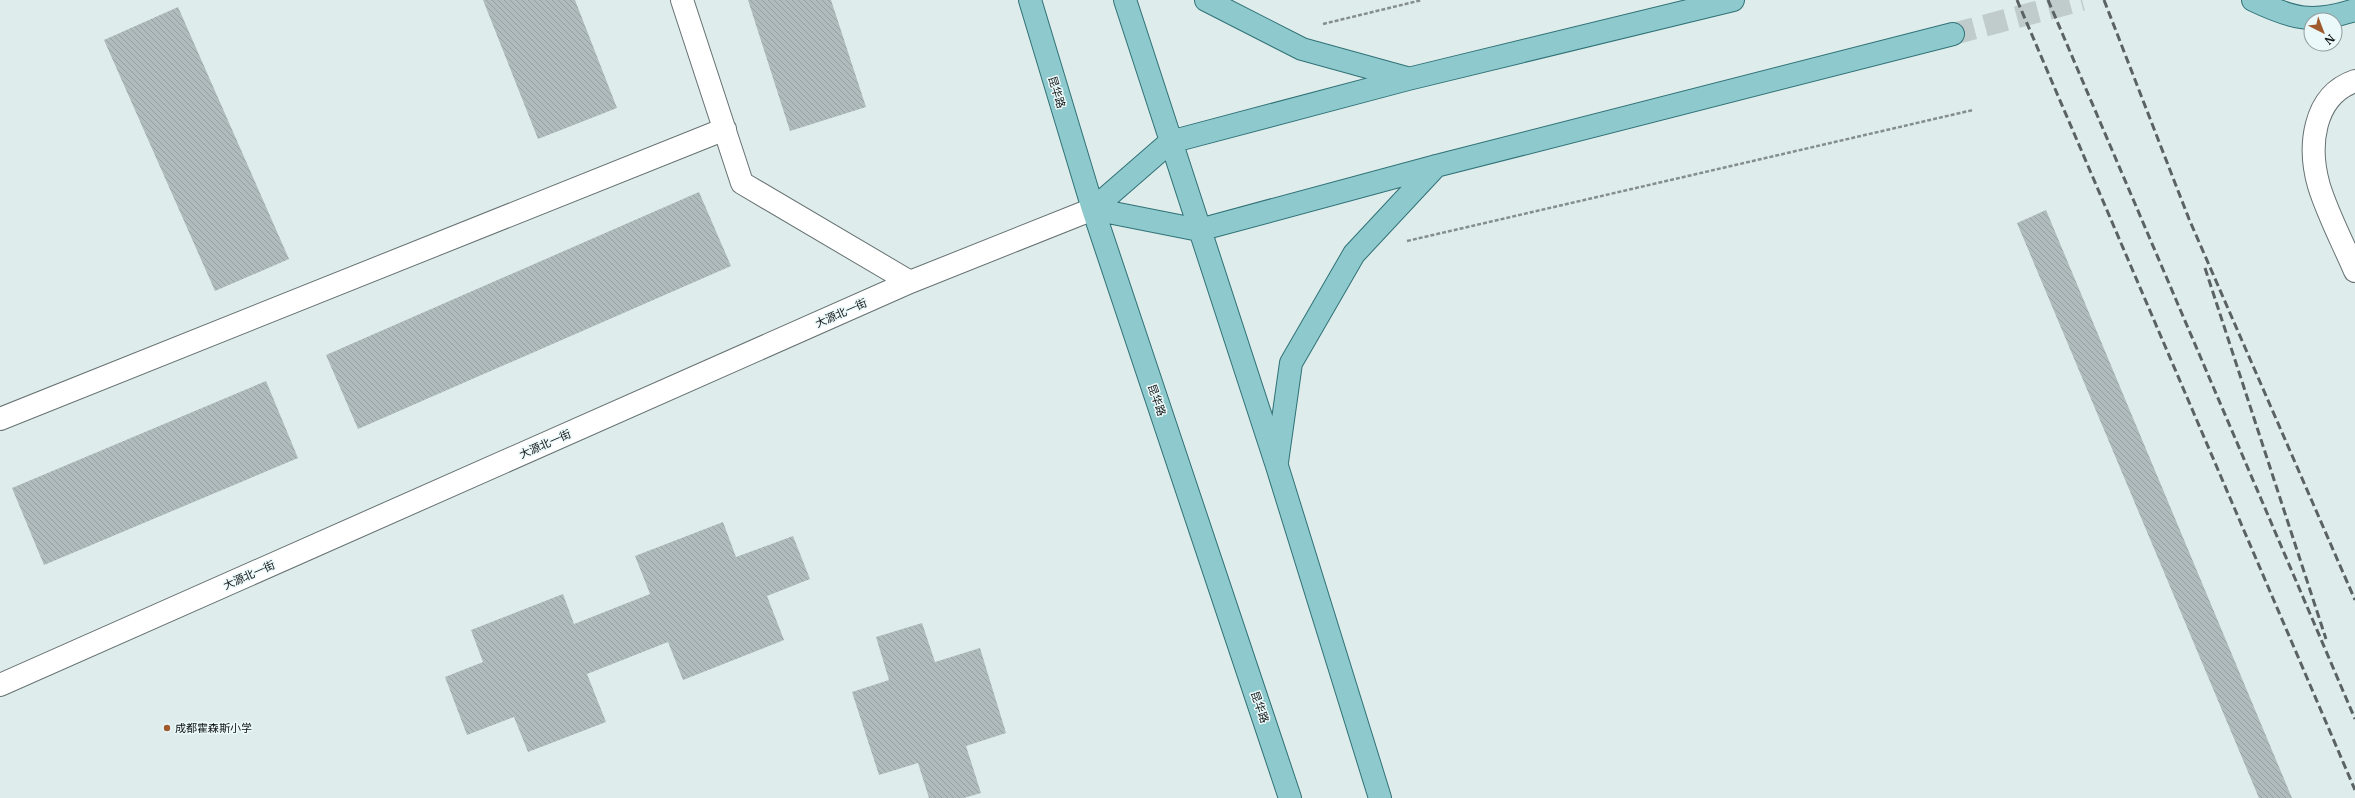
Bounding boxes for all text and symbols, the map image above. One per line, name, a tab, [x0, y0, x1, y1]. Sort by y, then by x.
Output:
north arrow	[2303, 12, 2343, 52]
text: N	[2322, 31, 2338, 48]
street label: 昆华路	[1045, 74, 1069, 110]
street label: 大源北一街	[813, 295, 869, 331]
street label: 昆华路	[1145, 382, 1169, 418]
street label: 大源北一街	[517, 426, 573, 462]
street label: 大源北一街	[221, 557, 277, 593]
street label: 昆华路	[1248, 689, 1272, 725]
place label: 成都霍森斯小学	[175, 721, 252, 735]
marker: 成都霍森斯小学	[162, 723, 172, 733]

